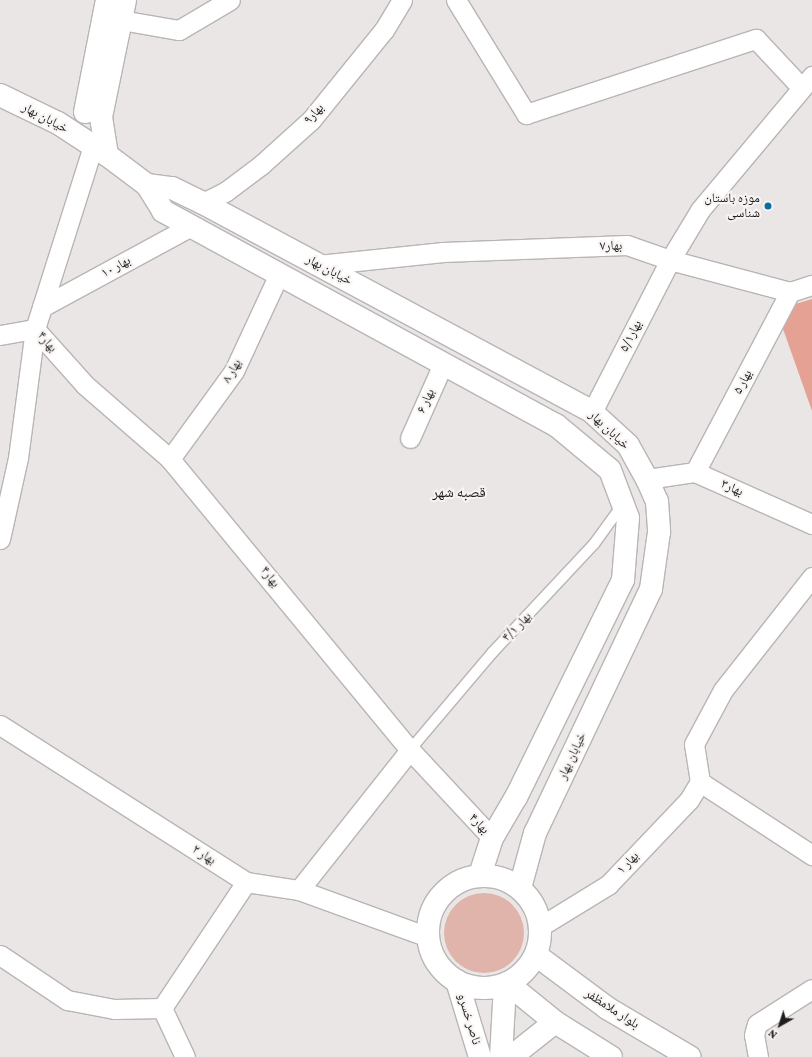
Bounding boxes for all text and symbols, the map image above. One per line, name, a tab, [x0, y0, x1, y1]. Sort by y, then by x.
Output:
street label: خیابان بهار	[19, 99, 71, 137]
street label: بهار۹	[301, 100, 327, 128]
place label: موزه باستان شناسی	[704, 191, 760, 222]
marker: موزه باستان شناسی	[763, 201, 773, 211]
street label: بهار۷	[600, 238, 622, 254]
street label: خیابان بهار	[303, 251, 355, 289]
street label: بهار ۱۰	[99, 253, 133, 281]
street label: بهار۵/۱	[617, 318, 645, 354]
street label: بهار۴	[34, 328, 60, 356]
street label: بهار ۸	[219, 356, 245, 386]
street label: بهار ۵	[730, 367, 756, 397]
street label: بهار ۶	[414, 386, 438, 416]
street label: خیابان بهار	[585, 407, 633, 453]
street label: بهار۳	[718, 476, 746, 500]
district label: قصبه شهر	[432, 484, 486, 502]
street label: بهار۴	[257, 563, 283, 591]
street label: بهار ۴/۱	[499, 609, 535, 645]
street label: خیابان بهار	[554, 730, 590, 782]
street label: بهار۴	[466, 810, 492, 838]
street label: بهار ۲	[189, 842, 219, 868]
street label: بهار ۱	[614, 848, 642, 878]
street label: بلوار ملامظفر	[582, 986, 642, 1032]
street label: ناصر خسرو	[454, 991, 484, 1047]
north arrow	[760, 1005, 800, 1045]
text: N	[766, 1027, 779, 1041]

